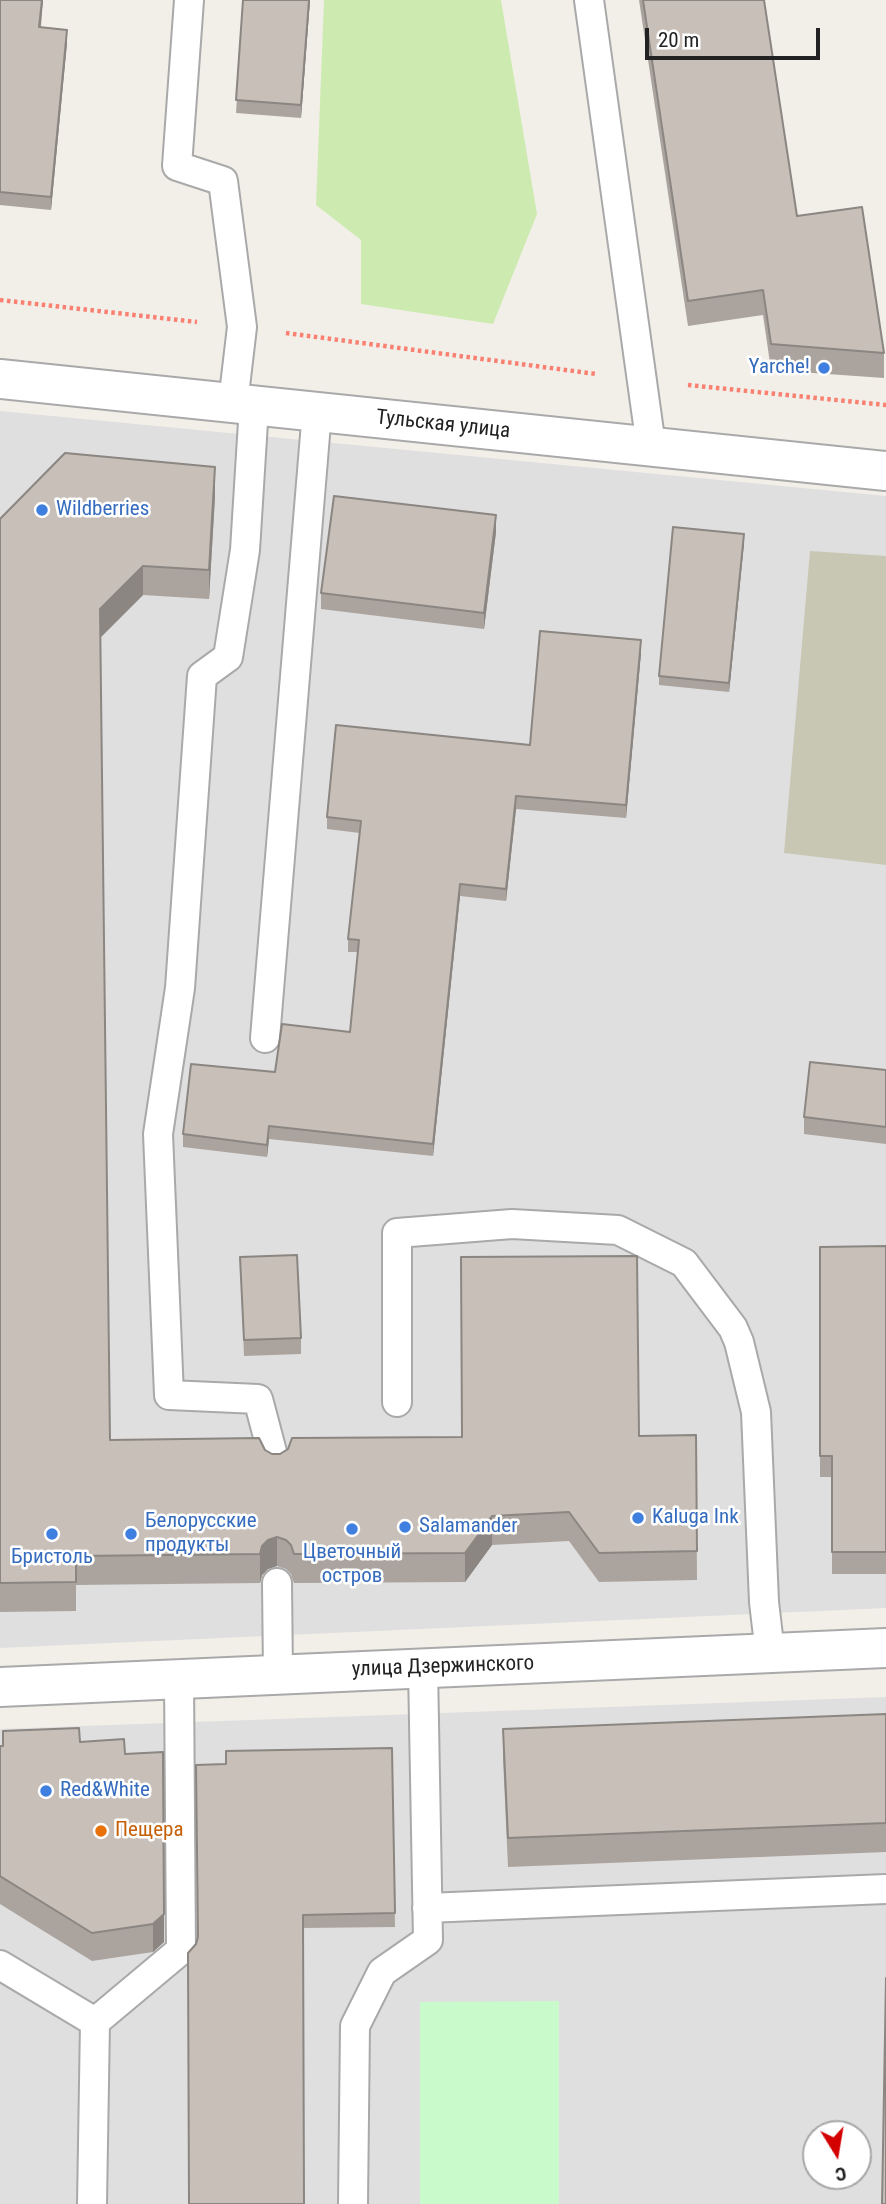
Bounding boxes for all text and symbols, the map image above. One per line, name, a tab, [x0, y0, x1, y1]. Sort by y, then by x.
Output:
scale bar	[648, 14, 823, 58]
text: 20 m	[658, 28, 699, 52]
place label: Yarche!	[749, 355, 810, 381]
marker: Yarche!	[816, 360, 832, 376]
street label: Тульская улица	[375, 405, 511, 445]
place label: Wildberries	[56, 497, 149, 523]
marker: Wildberries	[34, 502, 50, 518]
place label: Kaluga Ink	[652, 1505, 739, 1531]
place label: Белорусские продукты	[145, 1509, 257, 1559]
marker: Kaluga Ink	[630, 1510, 646, 1526]
place label: Salamander	[419, 1514, 518, 1540]
marker: Salamander	[397, 1519, 413, 1535]
marker: Цветочный остров	[344, 1521, 360, 1537]
marker: Бристоль	[44, 1526, 60, 1542]
marker: Белорусские продукты	[123, 1526, 139, 1542]
place label: Цветочный остров	[303, 1540, 401, 1590]
place label: Бристоль	[11, 1545, 93, 1571]
street label: улица Дзержинского	[351, 1651, 535, 1683]
place label: Red&White	[60, 1778, 150, 1804]
marker: Red&White	[38, 1783, 54, 1799]
place label: Пещера	[115, 1818, 183, 1844]
marker: Пещера	[93, 1823, 109, 1839]
north arrow	[802, 2120, 872, 2190]
text: С	[833, 2162, 848, 2186]

